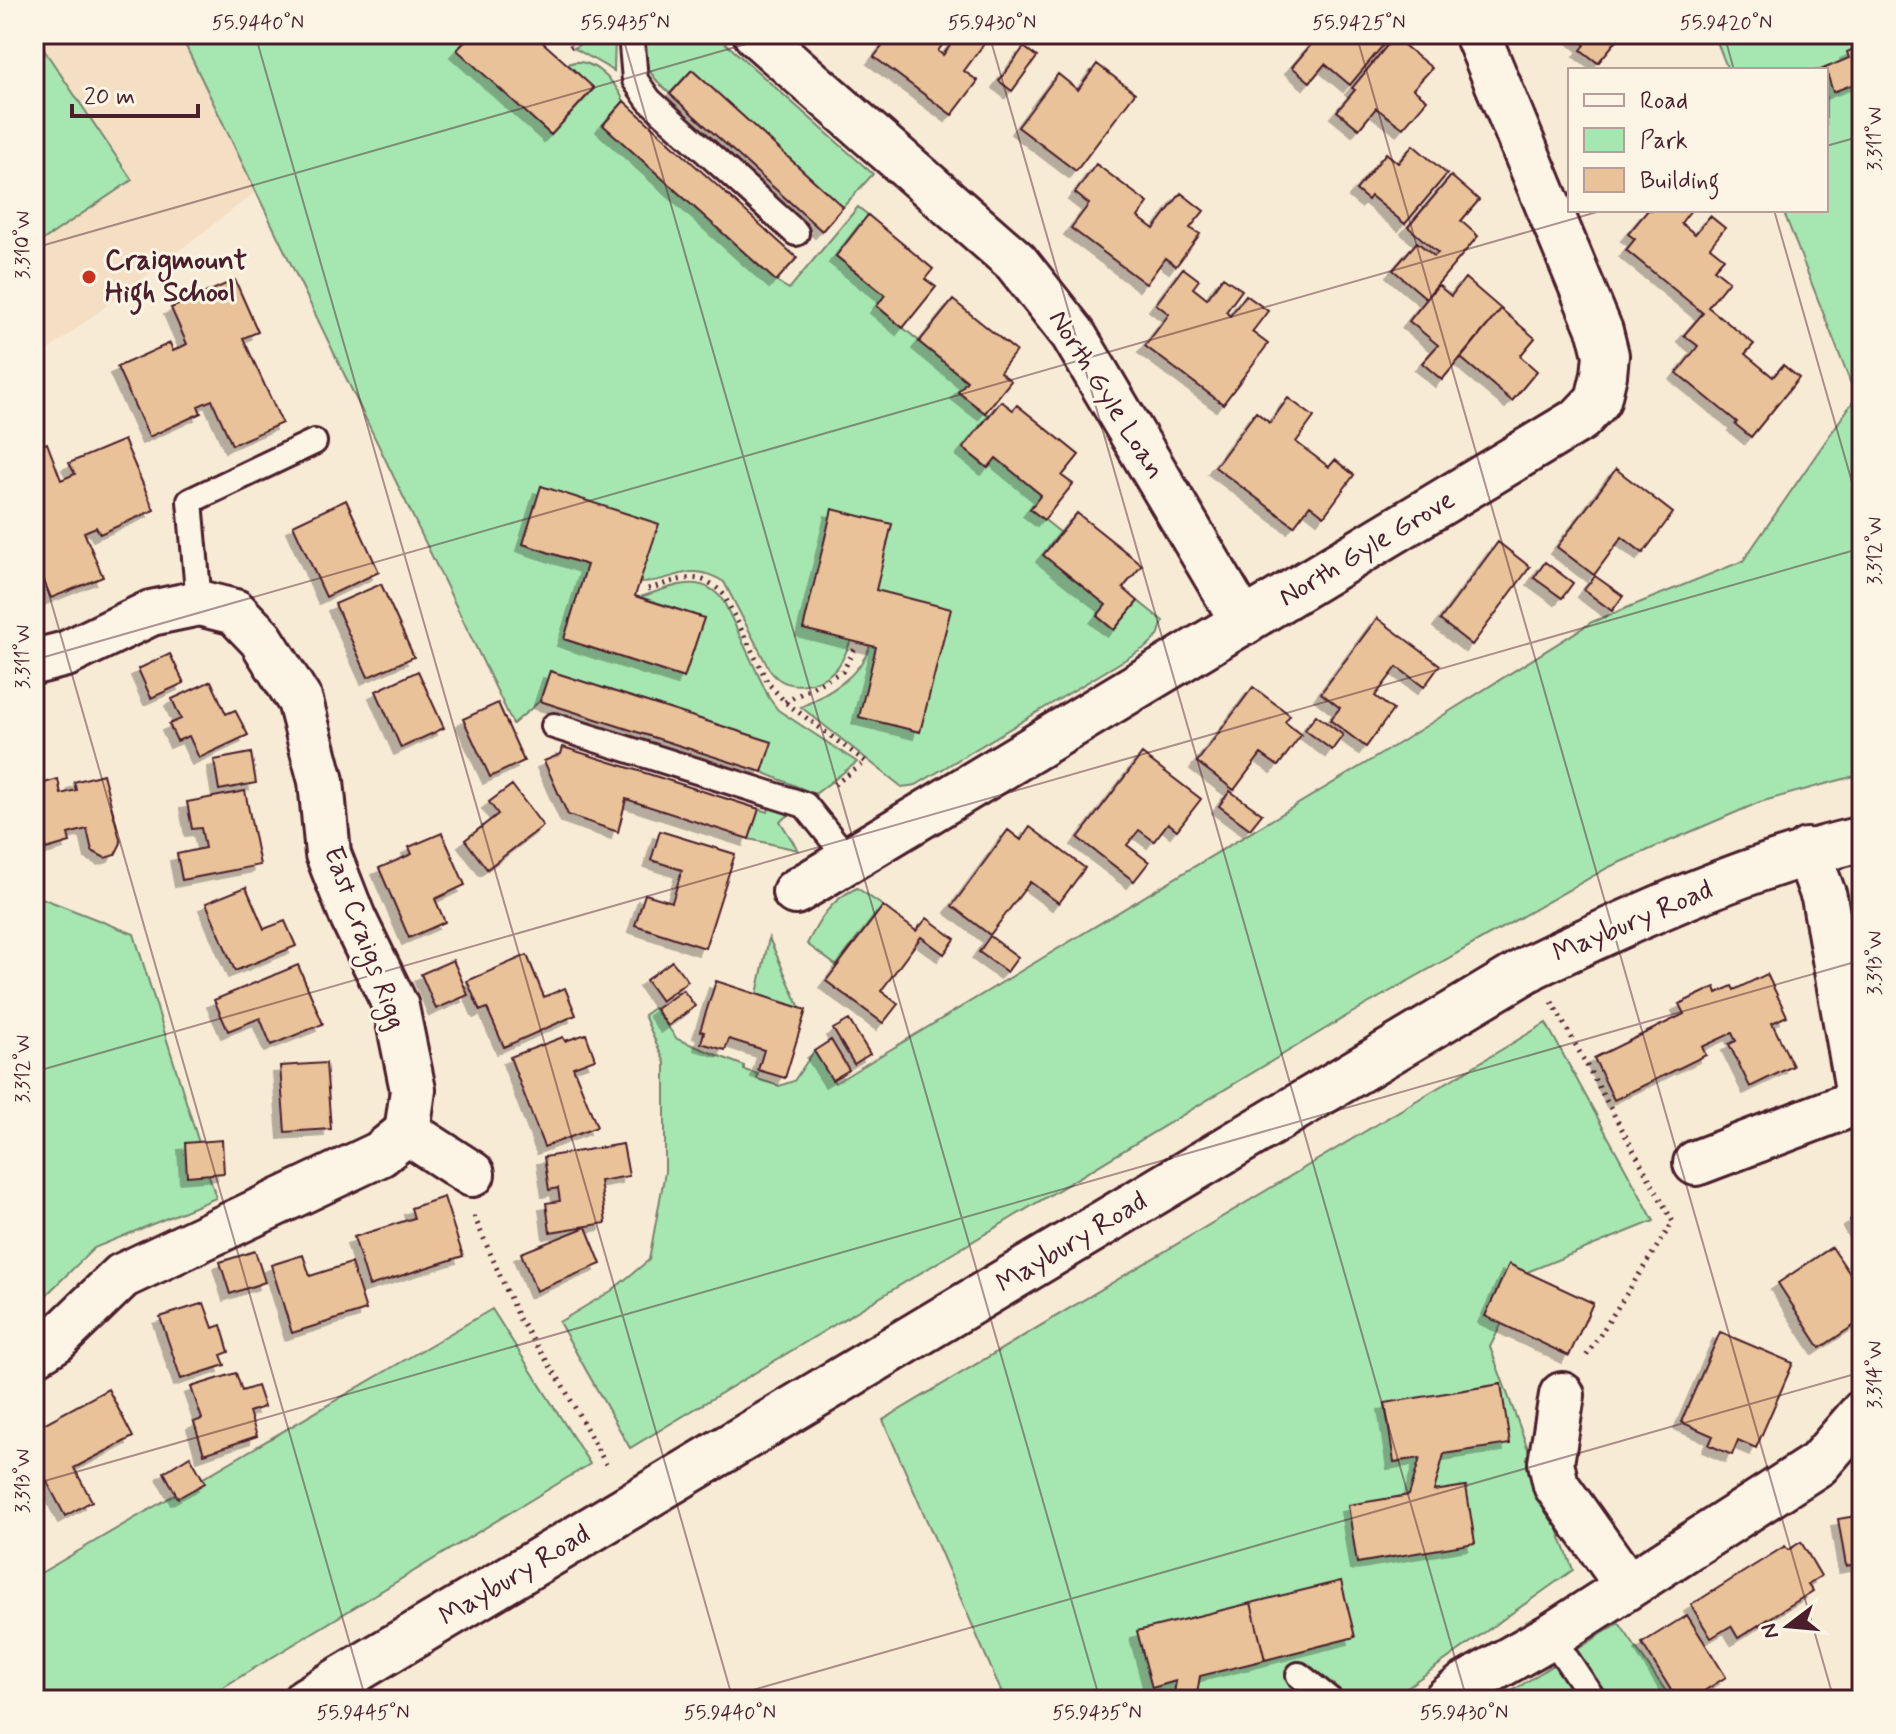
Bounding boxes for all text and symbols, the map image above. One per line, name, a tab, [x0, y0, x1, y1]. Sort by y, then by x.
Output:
text: 55.9440°N	[212, 10, 304, 37]
text: 55.9435°N	[580, 10, 670, 37]
text: 55.9430°N	[948, 10, 1036, 37]
text: 55.9425°N	[1312, 10, 1406, 37]
text: 55.9420°N	[1680, 10, 1772, 37]
scale bar	[72, 68, 198, 118]
legend	[1568, 68, 1828, 212]
text: 20 m	[84, 82, 135, 113]
text: Road	[1640, 86, 1688, 117]
text: 3.311°W	[1862, 107, 1889, 171]
text: Park	[1640, 126, 1688, 157]
text: Building	[1640, 166, 1720, 200]
text: 3.310°W	[10, 211, 37, 279]
place label: Craigmount High School	[105, 243, 247, 315]
marker: Craigmount High School	[80, 268, 98, 286]
street label: North Gyle Loan	[1039, 303, 1173, 487]
street label: North Gyle Grove	[1272, 482, 1462, 616]
text: 3.312°W	[1862, 517, 1889, 585]
text: 3.311°W	[10, 625, 37, 689]
street label: East Craigs Rigg	[312, 841, 414, 1035]
street label: Maybury Road	[1547, 872, 1719, 972]
text: 3.313°W	[1862, 931, 1889, 995]
text: 3.312°W	[10, 1035, 37, 1103]
street label: Maybury Road	[989, 1183, 1155, 1303]
text: 3.314°W	[1862, 1341, 1889, 1409]
text: 3.313°W	[10, 1449, 37, 1513]
street label: Maybury Road	[432, 1516, 598, 1636]
north arrow	[1748, 1586, 1828, 1666]
text: N	[1755, 1620, 1786, 1642]
text: 55.9445°N	[316, 1700, 410, 1727]
text: 55.9440°N	[684, 1700, 776, 1727]
text: 55.9435°N	[1052, 1700, 1142, 1727]
text: 55.9430°N	[1420, 1700, 1508, 1727]

